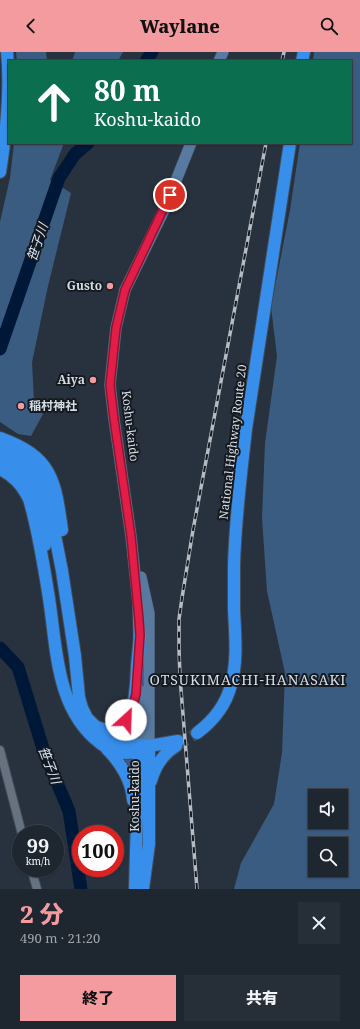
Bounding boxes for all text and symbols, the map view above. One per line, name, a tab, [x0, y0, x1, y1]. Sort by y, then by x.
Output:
text: Waylane	[140, 14, 220, 38]
icon: back	[20, 15, 42, 37]
icon: search	[318, 15, 340, 37]
text: 80 m	[94, 71, 161, 109]
icon: ahead	[28, 76, 80, 128]
text: Koshu-kaido	[94, 107, 201, 131]
pin	[153, 178, 187, 212]
icon: arrive	[159, 184, 181, 206]
water label: 笹子川	[22, 219, 53, 263]
place label: Gusto	[67, 277, 102, 294]
marker: Gusto	[105, 281, 115, 291]
street label: National Highway Route 20	[215, 363, 250, 520]
place label: Aiya	[58, 371, 85, 388]
marker: Aiya	[88, 375, 98, 385]
street label: Koshu-kaido	[118, 389, 143, 462]
place label: 稲村神社	[29, 397, 77, 414]
marker: 稲村神社	[16, 401, 26, 411]
district label: OTSUKIMACHI-HANASAKI	[150, 670, 346, 689]
position arrow	[105, 699, 147, 741]
water label: 笹子川	[35, 744, 66, 788]
street label: Koshu-kaido	[126, 760, 143, 832]
map controls	[308, 789, 348, 877]
button: sound	[308, 789, 348, 829]
speed limit sign: 100	[72, 825, 124, 877]
text: 99	[27, 832, 49, 859]
button: search	[308, 837, 348, 877]
text: km/h	[26, 854, 50, 868]
text: 2 分	[20, 897, 64, 930]
button: close	[298, 902, 340, 944]
text: 490 m · 21:20	[20, 929, 100, 947]
button: 終了	[20, 975, 176, 1021]
button: 共有	[184, 975, 340, 1021]

